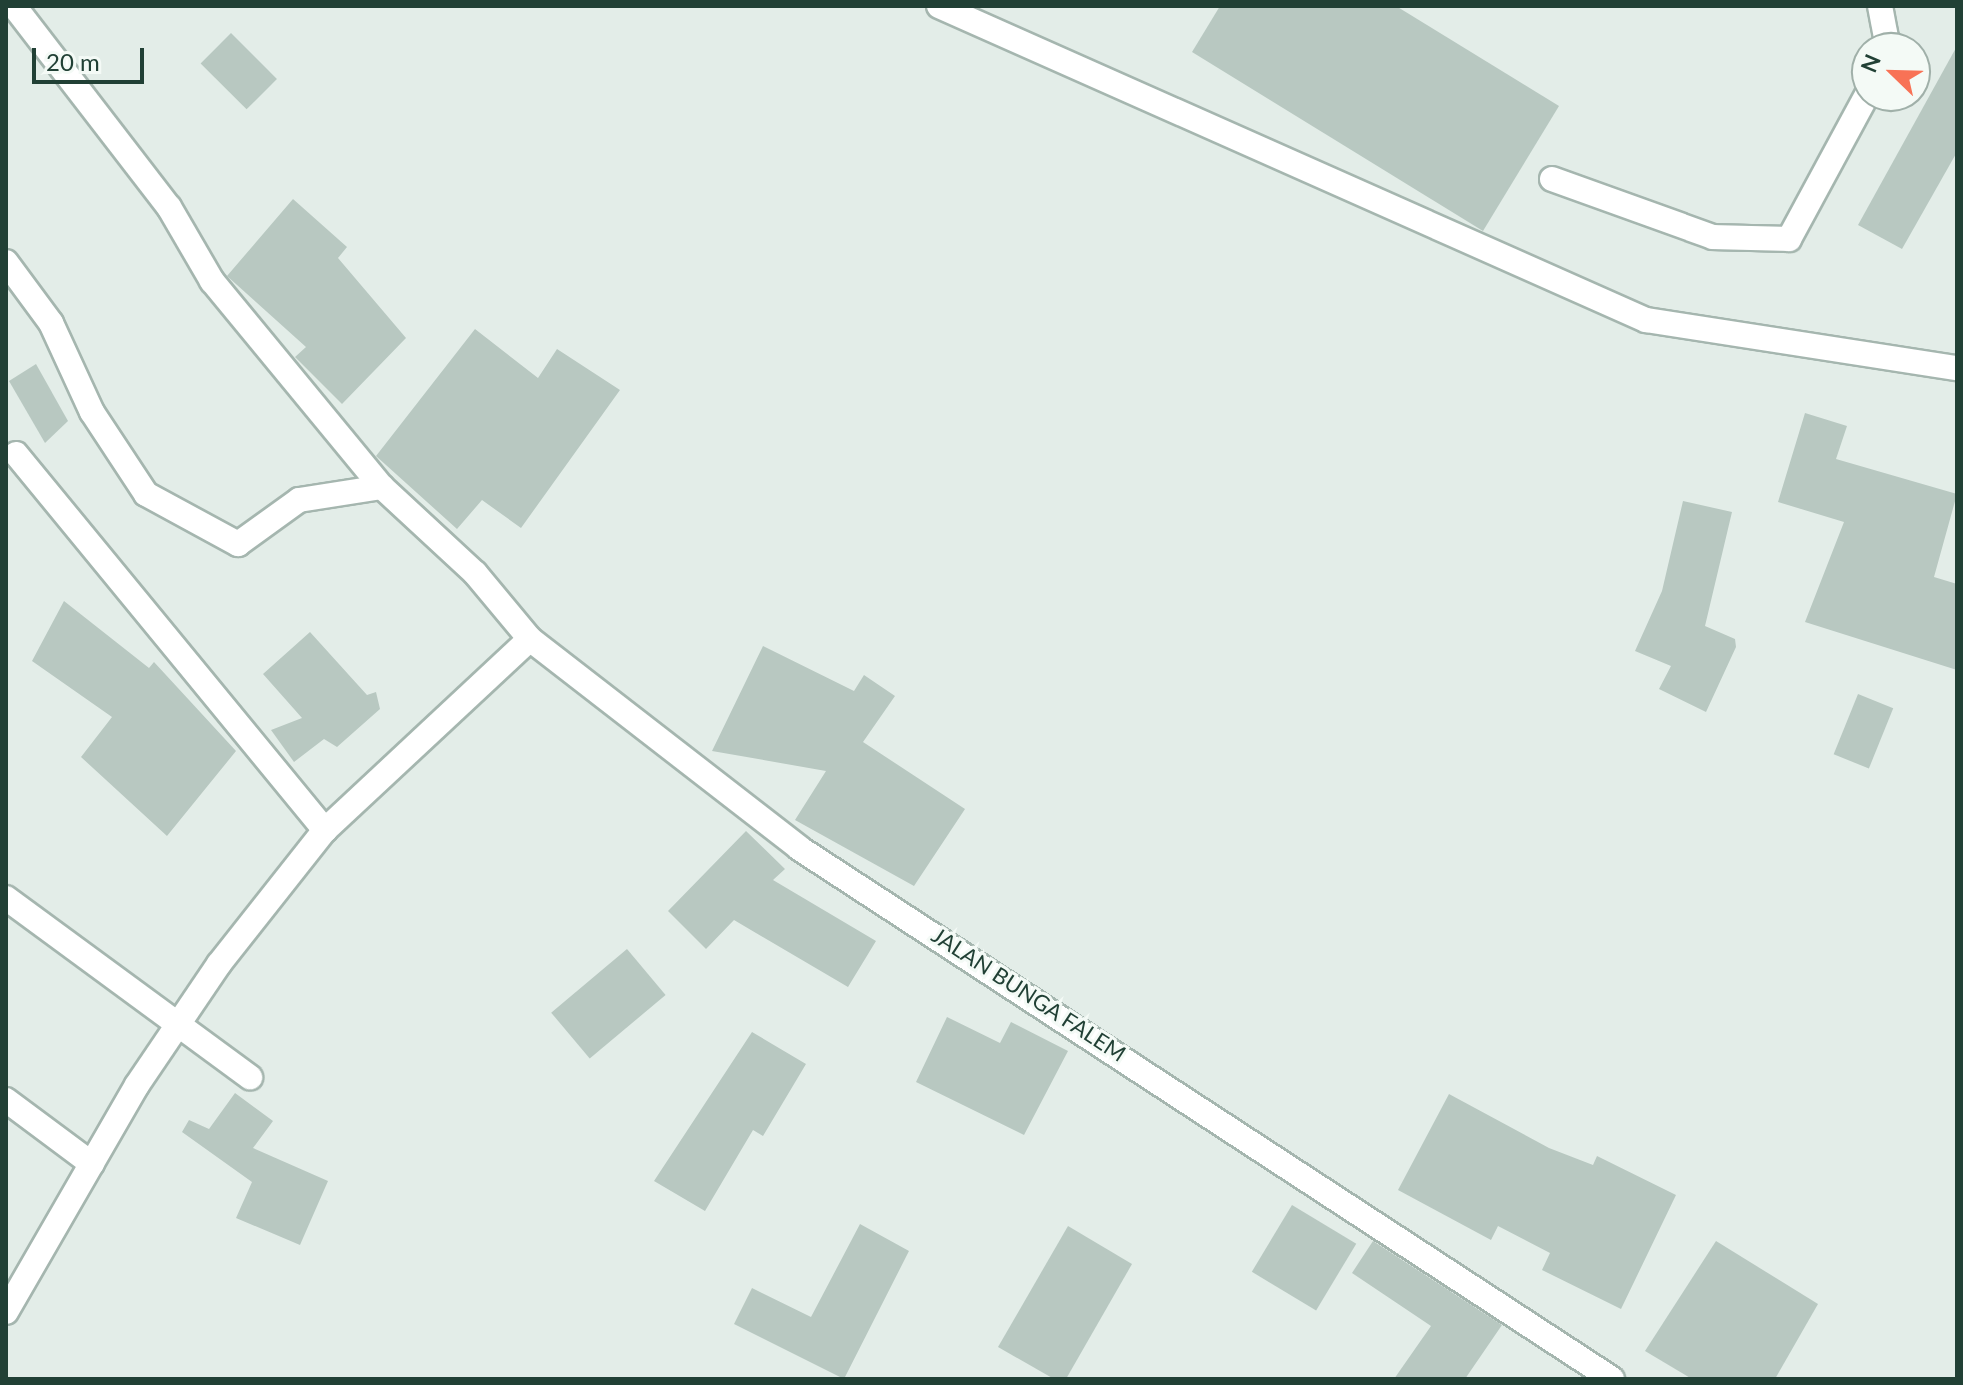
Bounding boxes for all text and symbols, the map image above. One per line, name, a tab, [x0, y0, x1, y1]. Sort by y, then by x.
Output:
scale bar	[36, 32, 148, 82]
north arrow	[1851, 32, 1931, 112]
text: 20 m	[46, 47, 100, 76]
text: N	[1855, 50, 1886, 76]
street label: JALAN BUNGA FALEM	[927, 921, 1131, 1067]

